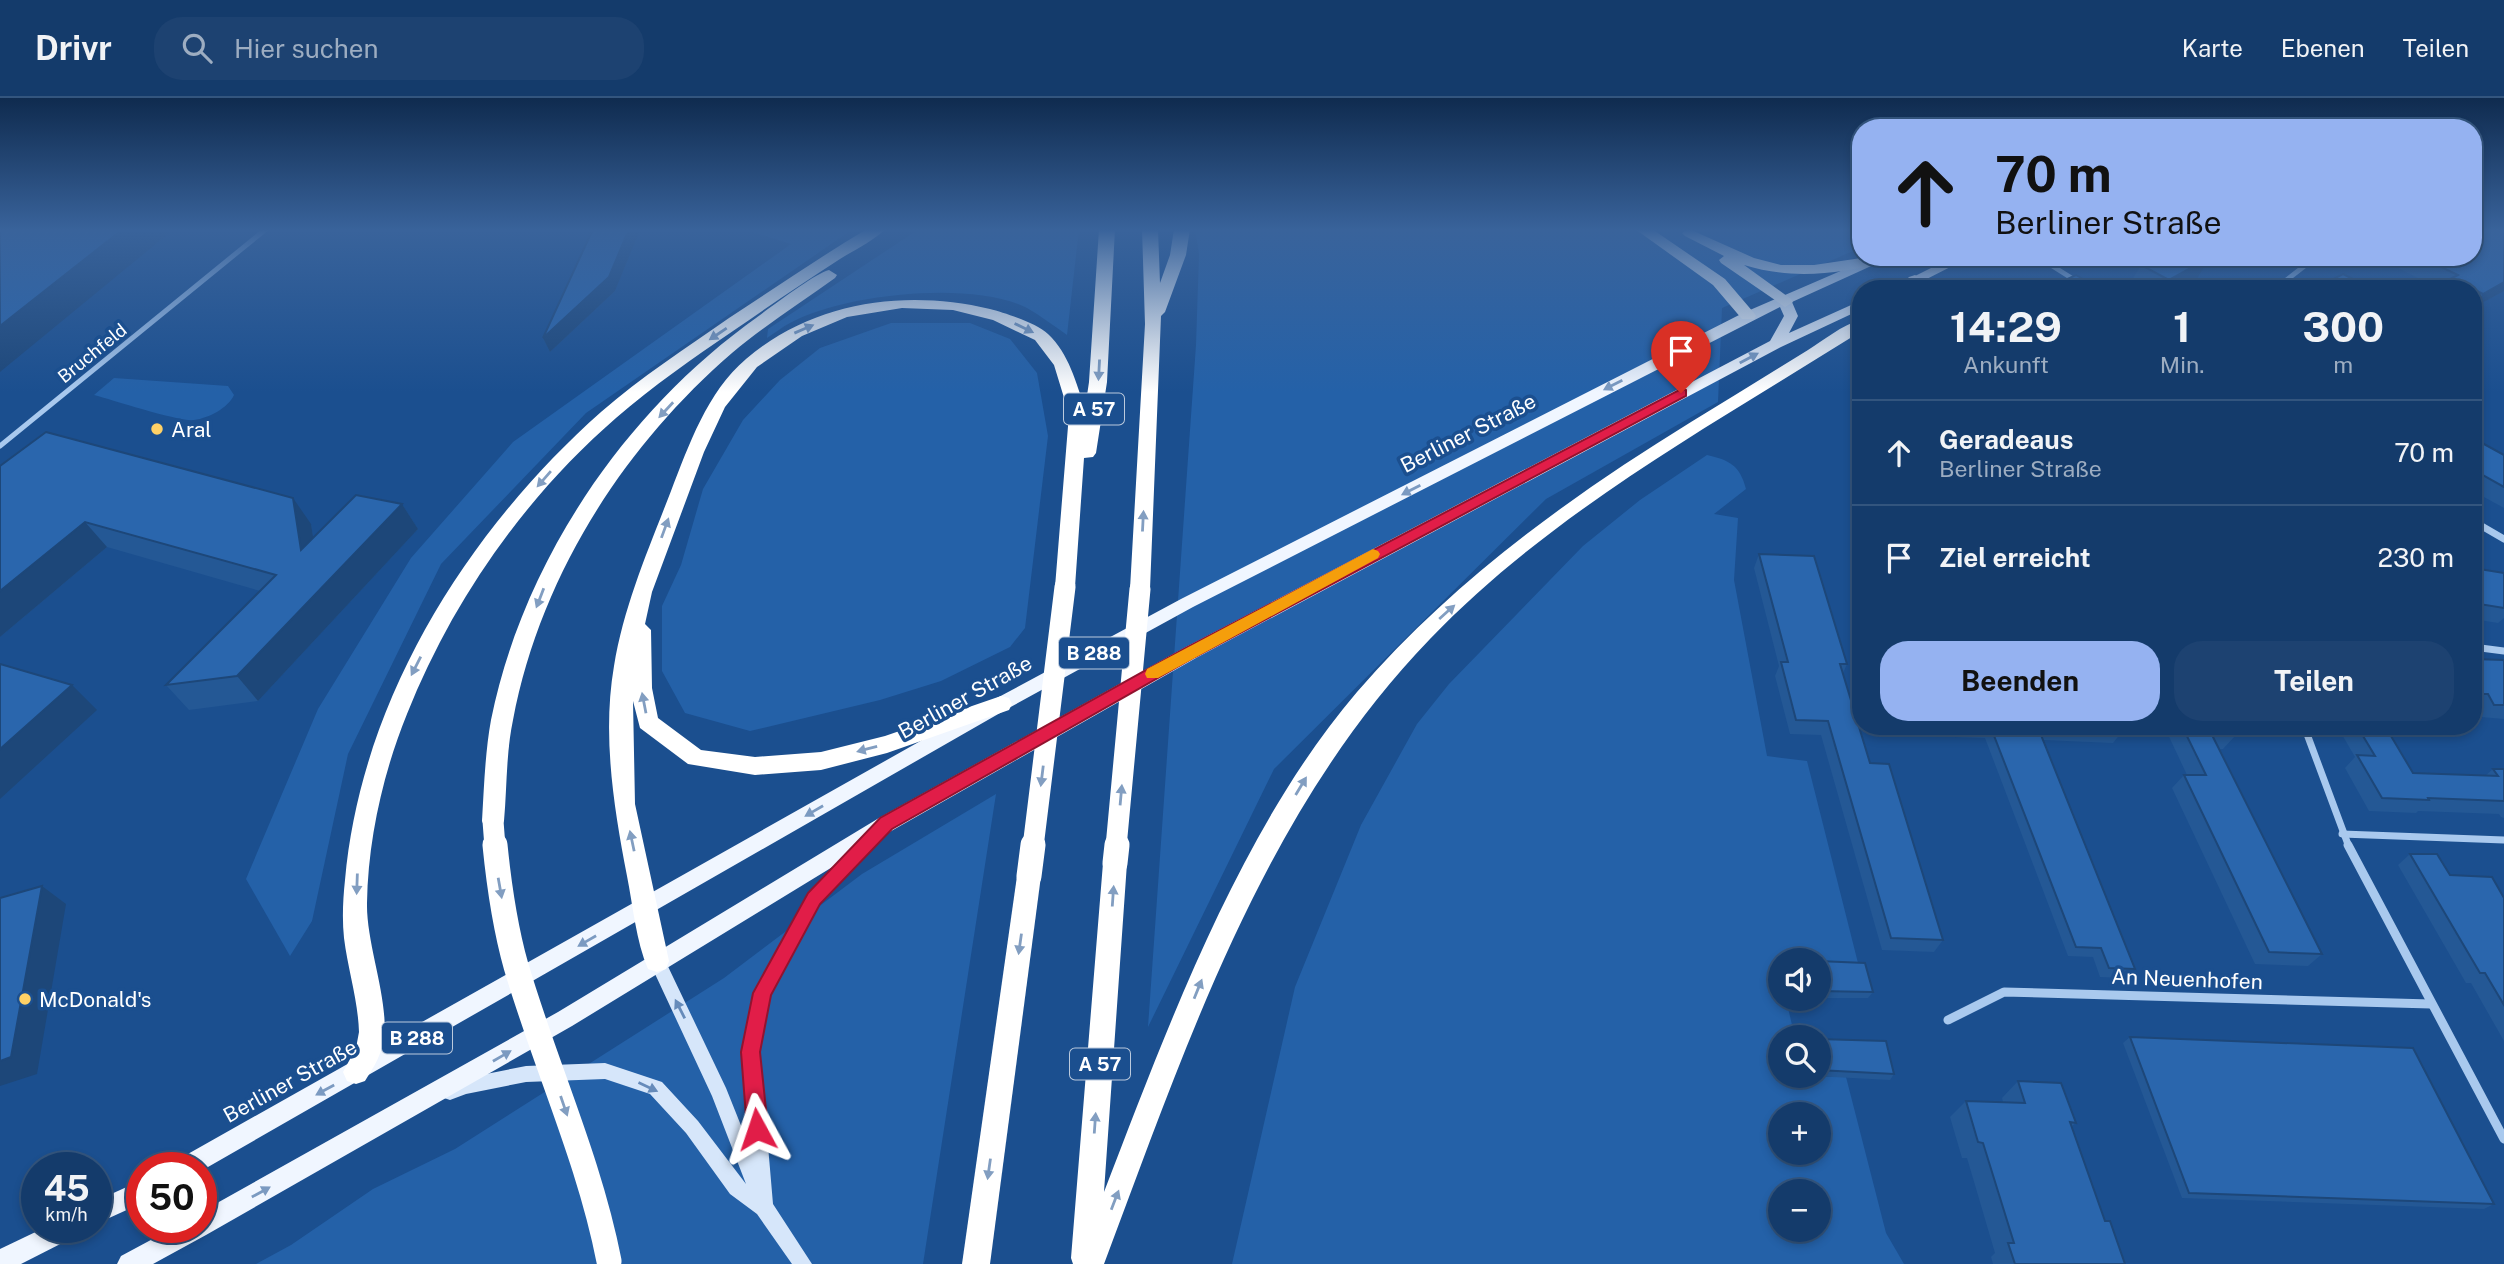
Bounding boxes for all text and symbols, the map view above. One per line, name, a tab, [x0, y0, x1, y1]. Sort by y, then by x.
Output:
search box	[154, 17, 644, 80]
text: Drivr	[35, 29, 112, 67]
icon: search	[178, 29, 216, 67]
text: Hier suchen	[234, 33, 378, 64]
text: Karte	[2182, 34, 2243, 62]
text: Ebenen	[2281, 34, 2365, 62]
text: Teilen	[2403, 34, 2469, 62]
text: 70 m	[1995, 145, 2112, 203]
icon: ahead	[1880, 147, 1971, 238]
text: Berliner Straße	[1995, 204, 2222, 241]
text: 14:29	[1950, 302, 2062, 351]
text: 1	[2173, 302, 2191, 351]
text: 300	[2302, 302, 2384, 351]
street label: Bruchfeld	[53, 319, 131, 387]
pin	[1651, 321, 1711, 393]
one-way arrow	[1014, 322, 1034, 334]
one-way arrow	[794, 323, 815, 334]
one-way arrow	[708, 327, 728, 340]
icon: arrive	[1662, 332, 1700, 370]
text: Ankunft	[1963, 351, 2049, 378]
text: Min.	[2160, 351, 2204, 378]
text: m	[2333, 351, 2353, 378]
one-way arrow	[1739, 352, 1758, 364]
one-way arrow	[1093, 359, 1104, 381]
one-way arrow	[1603, 379, 1623, 391]
street label: Berliner Straße	[1396, 388, 1540, 478]
road number: A 57	[1064, 394, 1124, 424]
one-way arrow	[657, 402, 674, 419]
place label: Aral	[171, 417, 212, 442]
marker: Aral	[149, 421, 165, 437]
text: Geradeaus	[1939, 424, 2074, 455]
icon: ahead	[1880, 434, 1918, 472]
text: 70 m	[2394, 437, 2454, 468]
text: Berliner Straße	[1939, 455, 2102, 482]
one-way arrow	[536, 470, 552, 488]
one-way arrow	[1401, 484, 1421, 495]
one-way arrow	[1138, 509, 1149, 531]
one-way arrow	[659, 517, 670, 538]
icon: arrive	[1880, 539, 1918, 577]
text: Ziel erreicht	[1939, 542, 2091, 573]
text: 230 m	[2378, 542, 2454, 573]
one-way arrow	[535, 588, 546, 609]
one-way arrow	[1438, 604, 1456, 620]
road number: B 288	[1059, 638, 1129, 668]
button: Beenden	[1880, 641, 2160, 721]
button: Teilen	[2174, 641, 2454, 721]
street label: Berliner Straße	[894, 650, 1036, 744]
one-way arrow	[411, 656, 422, 676]
one-way arrow	[639, 692, 650, 714]
one-way arrow	[856, 744, 878, 755]
one-way arrow	[1036, 765, 1047, 787]
one-way arrow	[1295, 777, 1307, 796]
one-way arrow	[1116, 784, 1127, 806]
one-way arrow	[805, 805, 824, 817]
one-way arrow	[626, 830, 637, 852]
one-way arrow	[351, 873, 362, 895]
one-way arrow	[495, 877, 506, 899]
one-way arrow	[1108, 885, 1119, 907]
one-way arrow	[1014, 933, 1025, 955]
one-way arrow	[577, 935, 596, 947]
map controls	[1768, 948, 1831, 1242]
button: sound	[1768, 948, 1831, 1011]
street label: An Neuenhofen	[2111, 964, 2263, 994]
one-way arrow	[1193, 978, 1204, 999]
place label: McDonald's	[39, 987, 151, 1012]
marker: McDonald's	[17, 991, 33, 1007]
one-way arrow	[674, 999, 685, 1019]
road number: B 288	[382, 1022, 452, 1054]
button: search	[1768, 1025, 1831, 1088]
street label: Berliner Straße	[219, 1034, 361, 1128]
road number: A 57	[1070, 1048, 1130, 1080]
one-way arrow	[492, 1050, 511, 1062]
one-way arrow	[638, 1081, 659, 1093]
one-way arrow	[315, 1084, 335, 1096]
position arrow	[720, 1092, 794, 1166]
one-way arrow	[559, 1096, 570, 1117]
button: +	[1768, 1102, 1831, 1165]
one-way arrow	[1090, 1111, 1101, 1133]
speed limit sign: 50	[126, 1152, 217, 1243]
one-way arrow	[984, 1158, 995, 1180]
text: 45	[43, 1168, 90, 1209]
button: −	[1768, 1179, 1831, 1242]
one-way arrow	[251, 1186, 271, 1198]
one-way arrow	[1110, 1190, 1121, 1211]
text: km/h	[45, 1204, 88, 1225]

